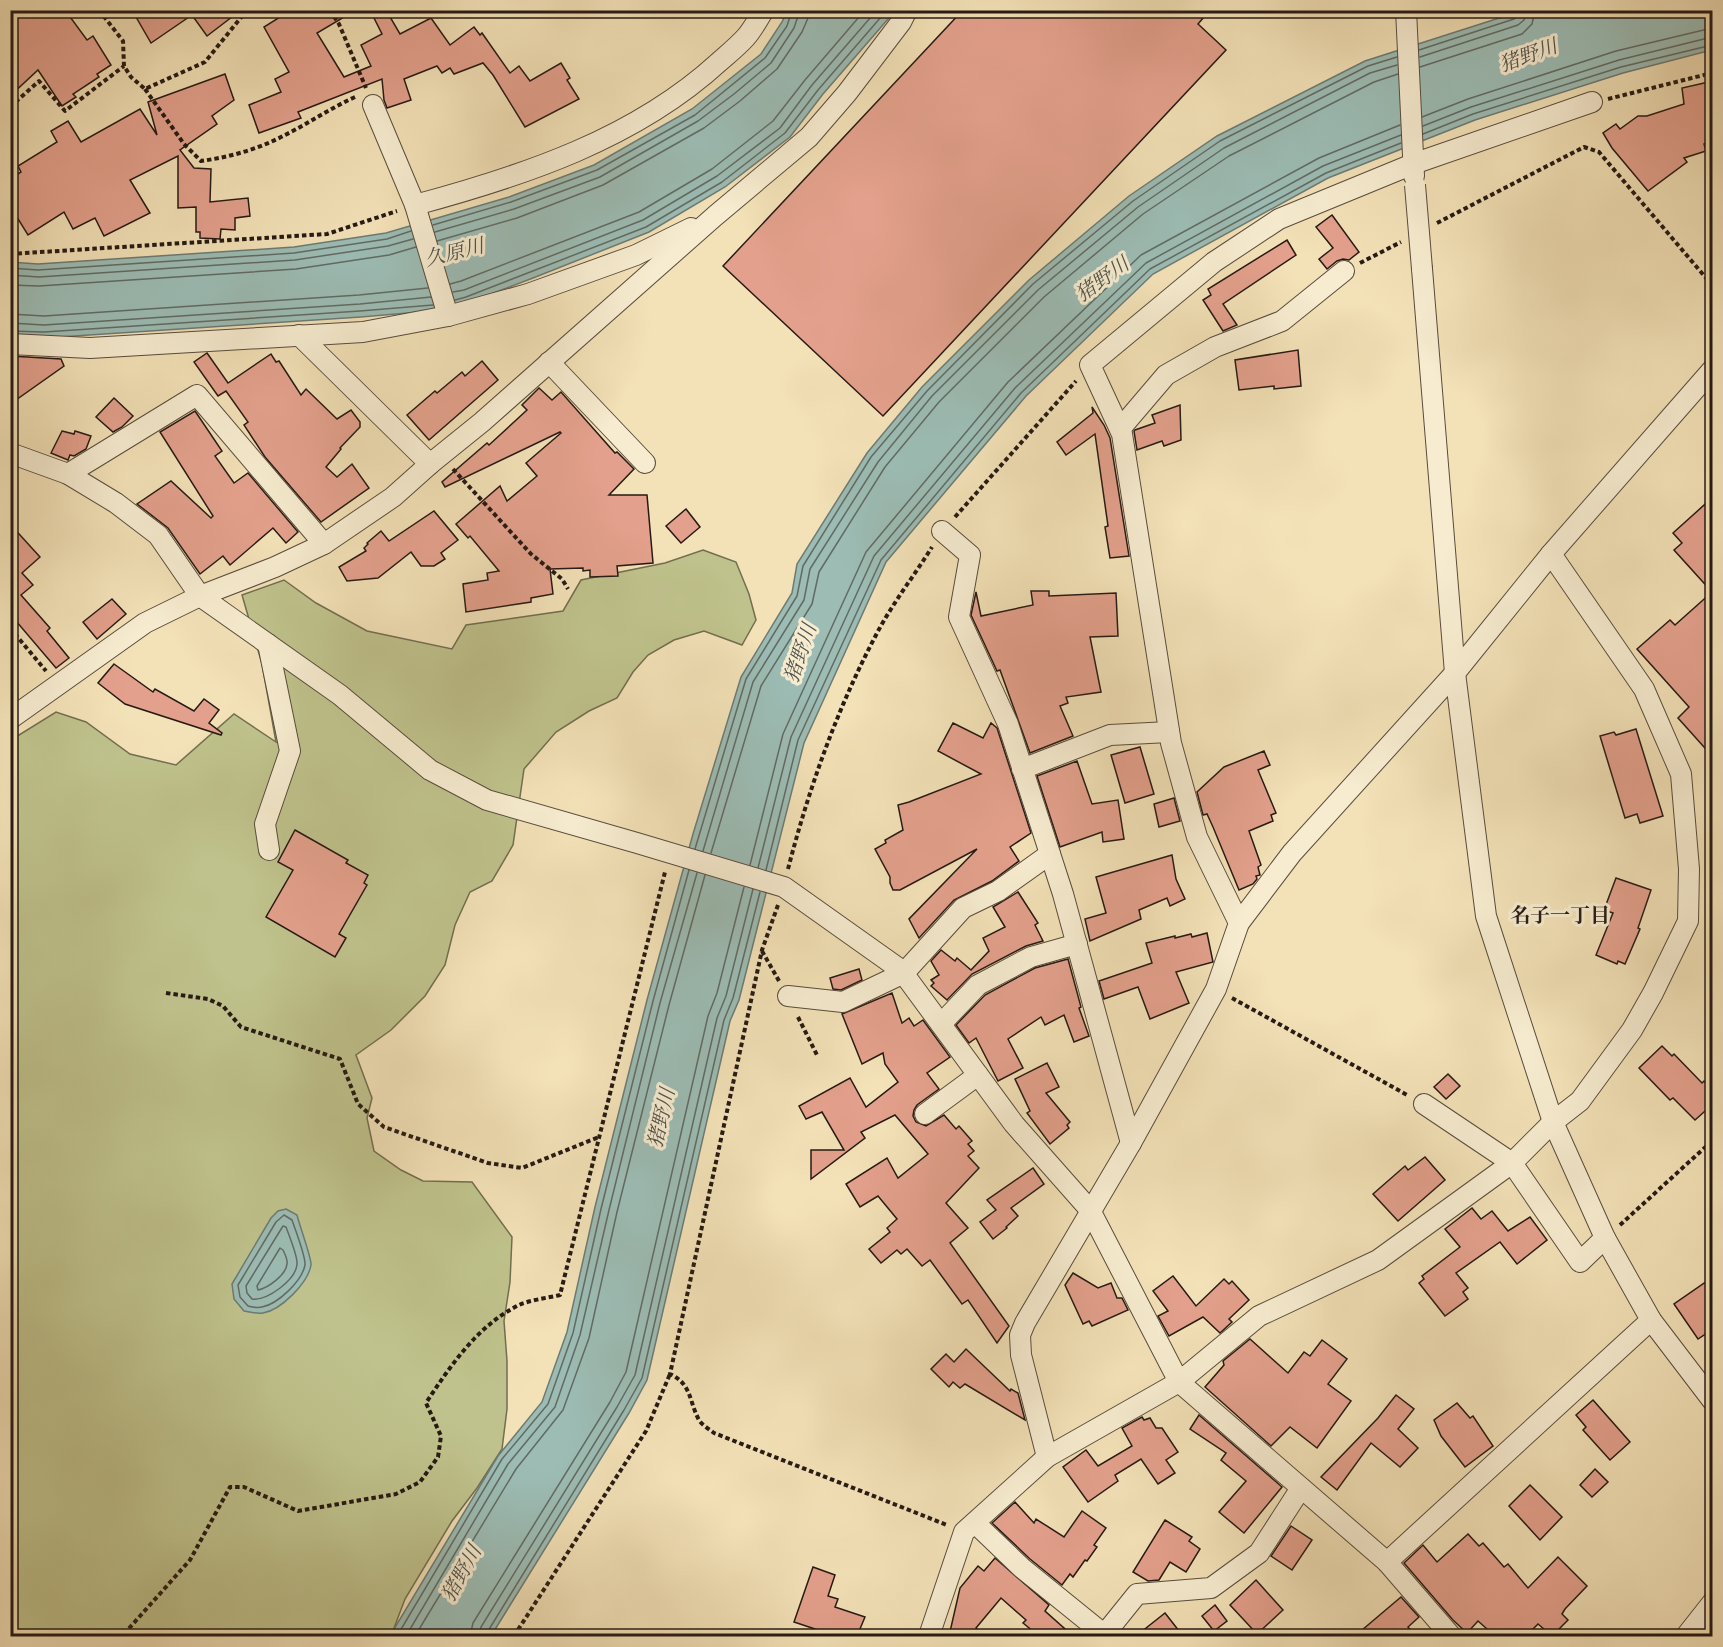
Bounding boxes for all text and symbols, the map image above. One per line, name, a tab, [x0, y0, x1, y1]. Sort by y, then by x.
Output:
water label: 猪野川	[1496, 33, 1562, 77]
water label: 久原川	[422, 233, 488, 271]
water label: 猪野川	[1071, 250, 1135, 306]
water label: 猪野川	[779, 619, 822, 685]
district label: 名子一丁目	[1510, 903, 1610, 927]
water label: 猪野川	[643, 1084, 680, 1150]
water label: 猪野川	[436, 1539, 487, 1605]

